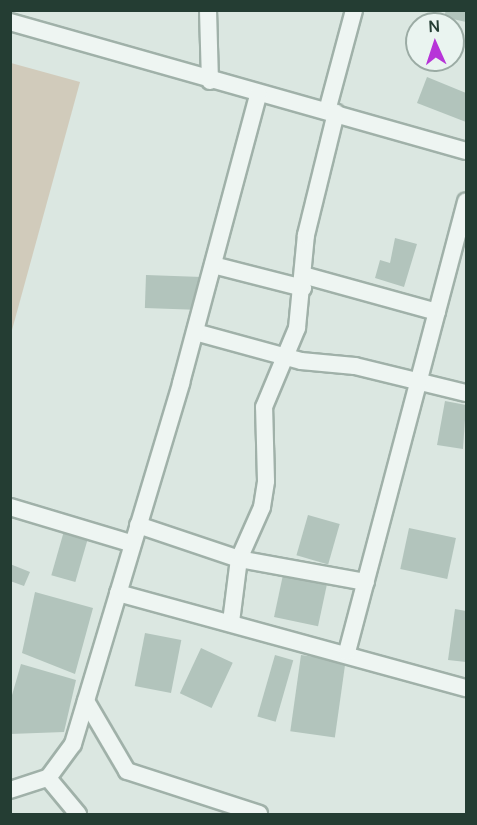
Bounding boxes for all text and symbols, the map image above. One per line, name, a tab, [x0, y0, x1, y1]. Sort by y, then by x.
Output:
north arrow	[405, 12, 465, 72]
text: N	[428, 15, 440, 37]

